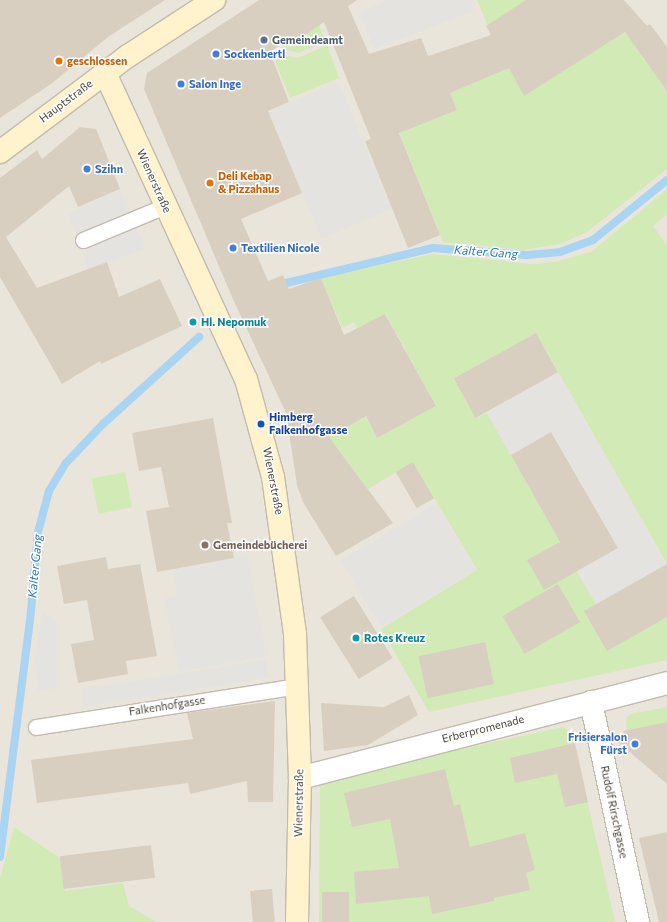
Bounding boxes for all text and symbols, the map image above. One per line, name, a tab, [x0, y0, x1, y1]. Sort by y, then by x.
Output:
place label: Gemeindeamt	[272, 33, 343, 47]
marker: Gemeindeamt	[259, 35, 269, 45]
place label: Sockenbertl	[224, 47, 285, 61]
marker: Sockenbertl	[211, 49, 221, 59]
place label: geschlossen	[67, 54, 127, 68]
marker: geschlossen	[54, 56, 64, 66]
street label: Hauptstraße	[37, 77, 95, 125]
place label: Salon Inge	[189, 77, 241, 91]
marker: Salon Inge	[176, 79, 186, 89]
street label: Wienerstraße	[134, 147, 174, 215]
place label: Szihn	[95, 162, 123, 176]
marker: Szihn	[82, 164, 92, 174]
place label: Deli Kebap & Pizzahaus	[218, 170, 279, 196]
marker: Deli Kebap & Pizzahaus	[205, 178, 215, 188]
place label: Textilien Nicole	[241, 241, 319, 255]
marker: Textilien Nicole	[228, 243, 238, 253]
water label: Kalter Gang	[454, 243, 518, 261]
place label: Hl. Nepomuk	[201, 315, 267, 329]
marker: Hl. Nepomuk	[188, 317, 198, 327]
place label: Himberg Falkenhofgasse	[269, 411, 347, 437]
marker: Himberg Falkenhofgasse	[256, 419, 266, 429]
street label: Wienerstraße	[260, 446, 286, 516]
water label: Kalter Gang	[25, 533, 45, 599]
place label: Gemeindebücherei	[213, 538, 307, 552]
marker: Gemeindebücherei	[200, 540, 210, 550]
place label: Rotes Kreuz	[364, 631, 425, 645]
marker: Rotes Kreuz	[351, 633, 361, 643]
street label: Falkenhofgasse	[128, 693, 206, 719]
street label: Erberpromenade	[440, 712, 526, 746]
place label: Frisiersalon Fürst	[568, 731, 627, 757]
marker: Frisiersalon Fürst	[630, 739, 640, 749]
street label: Rudolf Rirschgasse	[598, 765, 630, 859]
street label: Wienerstraße	[292, 769, 306, 837]

